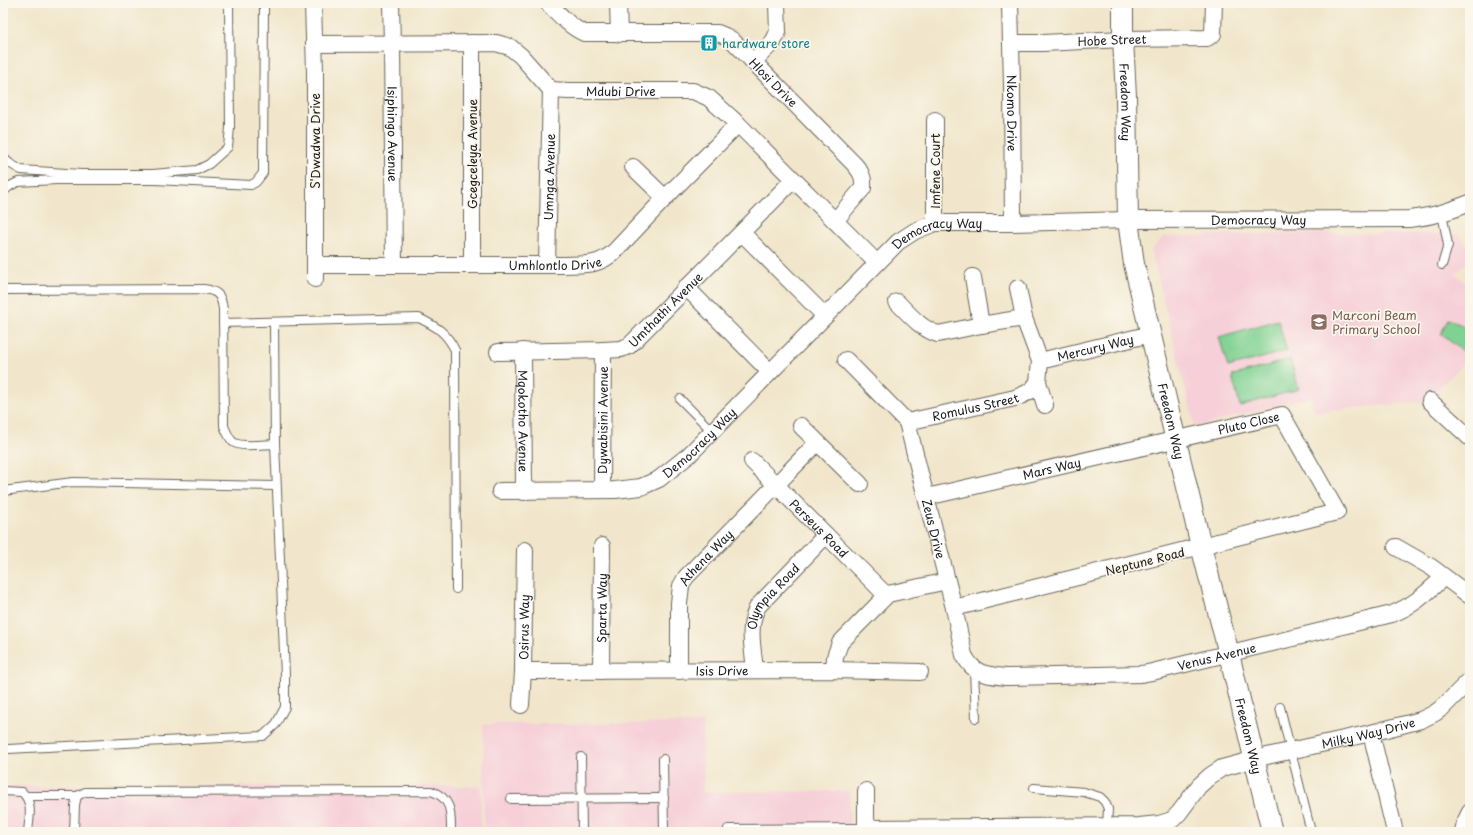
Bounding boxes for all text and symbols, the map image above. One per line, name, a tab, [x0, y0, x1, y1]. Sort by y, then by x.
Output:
street label: Hobe Street	[1077, 30, 1147, 50]
building icon: hardware store	[699, 33, 719, 53]
place label: hardware store	[722, 34, 810, 52]
street label: Hlosi Drive	[745, 54, 802, 111]
street label: Freedom Way	[1115, 62, 1136, 141]
street label: Nkomo Drive	[1003, 74, 1021, 151]
street label: Mdubi Drive	[586, 82, 656, 100]
street label: Isiphingo Avenue	[383, 86, 402, 182]
street label: S'Dwadwa Drive	[306, 93, 324, 189]
street label: Gcegceleya Avenue	[463, 99, 481, 209]
street label: Umnga Avenue	[539, 133, 559, 221]
street label: Imfene Court	[926, 133, 944, 209]
street label: Democracy Way	[1210, 210, 1307, 229]
street label: Democracy Way	[887, 214, 983, 253]
street label: Umhlontlo Drive	[508, 252, 604, 274]
street label: Umthathi Avenue	[624, 268, 707, 351]
place label: Marconi Beam Primary School	[1332, 306, 1420, 338]
school or university icon: Marconi Beam Primary School	[1309, 312, 1329, 332]
street label: Mercury Way	[1055, 330, 1136, 366]
street label: Dywabisini Avenue	[593, 366, 612, 474]
street label: Mqokotho Avenue	[514, 370, 533, 473]
street label: Freedom Way	[1154, 381, 1189, 461]
street label: Romulus Street	[930, 388, 1022, 425]
street label: Democracy Way	[658, 403, 740, 482]
street label: Pluto Close	[1216, 407, 1281, 439]
street label: Mars Way	[1021, 453, 1083, 484]
street label: Perseus Road	[786, 495, 853, 562]
street label: Zeus Drive	[918, 497, 950, 561]
street label: Athena Way	[674, 525, 737, 589]
street label: Neptune Road	[1103, 542, 1187, 580]
street label: Olympia Road	[743, 559, 803, 631]
street label: Sparta Way	[592, 573, 611, 643]
street label: Osirus Way	[514, 594, 533, 660]
street label: Venus Avenue	[1176, 638, 1258, 675]
street label: Isis Drive	[695, 661, 749, 679]
street label: Freedom Way	[1231, 696, 1267, 776]
street label: Milky Way Drive	[1320, 713, 1417, 753]

